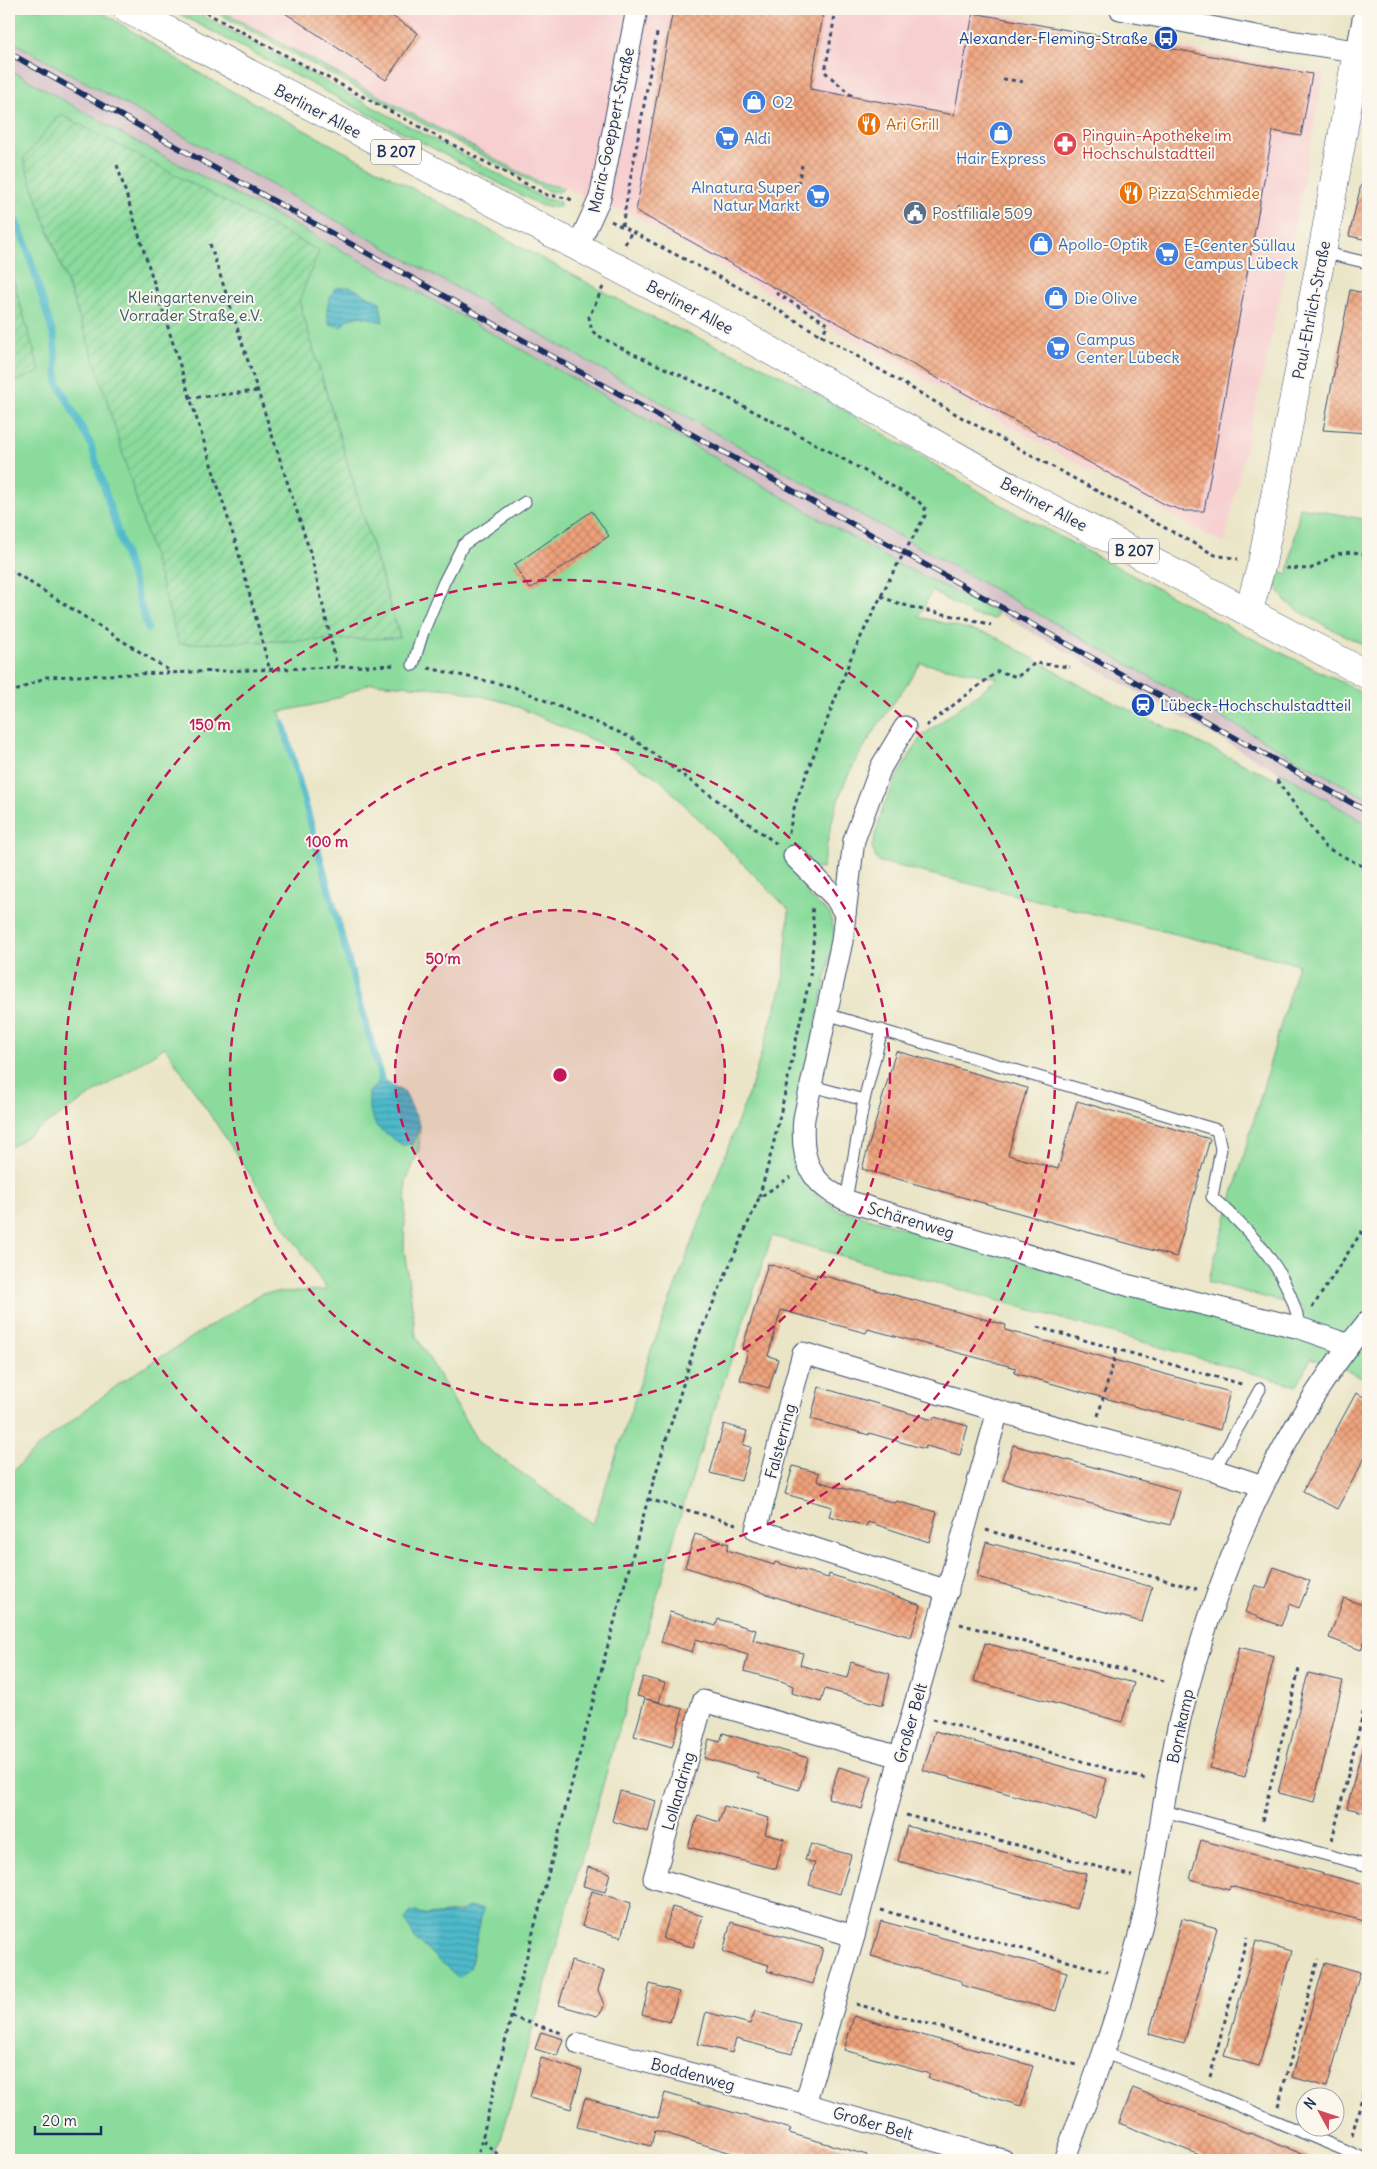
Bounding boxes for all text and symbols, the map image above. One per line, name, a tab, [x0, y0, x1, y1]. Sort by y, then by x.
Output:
bus stop icon: Alexander-Fleming-Straße	[1153, 25, 1179, 51]
place label: Alexander-Fleming-Straße	[959, 28, 1148, 48]
street label: Maria-Goeppert-Straße	[584, 45, 638, 215]
street label: Berliner Allee	[271, 80, 365, 142]
shop icon: O2	[741, 89, 767, 115]
place label: O2	[772, 92, 793, 112]
restaurant icon: Ari Grill	[856, 111, 882, 137]
place label: Ari Grill	[886, 114, 939, 134]
shop icon: Hair Express	[988, 120, 1014, 146]
supermarket icon: Aldi	[714, 125, 740, 151]
place label: Pinguin-Apotheke im Hochschulstadtteil	[1082, 125, 1232, 163]
place label: Aldi	[744, 128, 771, 148]
pharmacy icon: Pinguin-Apotheke im Hochschulstadtteil	[1052, 131, 1078, 157]
road number: B 207	[371, 140, 421, 164]
place label: Hair Express	[956, 148, 1046, 168]
place label: Alnatura Super Natur Markt	[691, 177, 801, 215]
restaurant icon: Pizza Schmiede	[1118, 180, 1144, 206]
supermarket icon: Alnatura Super Natur Markt	[805, 183, 831, 209]
place label: Pizza Schmiede	[1148, 183, 1260, 203]
public building icon: Postfiliale 509	[902, 200, 928, 226]
place label: Postfiliale 509	[932, 203, 1033, 223]
shop icon: Apollo-Optik	[1028, 231, 1054, 257]
place label: Apollo-Optik	[1058, 234, 1148, 254]
place label: E-Center Süllau Campus Lübeck	[1184, 235, 1299, 273]
street label: Paul-Ehrlich-Straße	[1288, 239, 1334, 381]
supermarket icon: E-Center Süllau Campus Lübeck	[1154, 241, 1180, 267]
street label: Berliner Allee	[643, 276, 737, 338]
shop icon: Die Olive	[1043, 285, 1069, 311]
park label: Kleingartenverein Vorrader Straße e.V.	[120, 287, 262, 325]
place label: Die Olive	[1074, 288, 1137, 308]
place label: Campus Center Lübeck	[1076, 329, 1180, 367]
supermarket icon: Campus Center Lübeck	[1045, 335, 1071, 361]
street label: Berliner Allee	[997, 473, 1091, 535]
road number: B 207	[1109, 538, 1159, 564]
station icon: Lübeck-Hochschulstadtteil	[1130, 692, 1156, 718]
place label: Lübeck-Hochschulstadtteil	[1160, 695, 1351, 715]
text: 150 m	[189, 715, 231, 734]
text: 100 m	[306, 832, 348, 851]
text: 50 m	[425, 949, 461, 968]
centre of rings	[551, 1066, 569, 1084]
street label: Schärenweg	[865, 1197, 957, 1243]
street label: Falsterring	[760, 1401, 800, 1481]
street label: Großer Belt	[889, 1680, 931, 1765]
street label: Bornkamp	[1162, 1687, 1198, 1765]
street label: Lollandring	[657, 1749, 699, 1833]
street label: Boddenweg	[649, 2053, 737, 2095]
north arrow	[1294, 2086, 1344, 2136]
text: N	[1300, 2094, 1320, 2113]
street label: Großer Belt	[831, 2102, 916, 2144]
scale bar	[35, 2104, 101, 2136]
text: 20 m	[42, 2111, 77, 2130]

